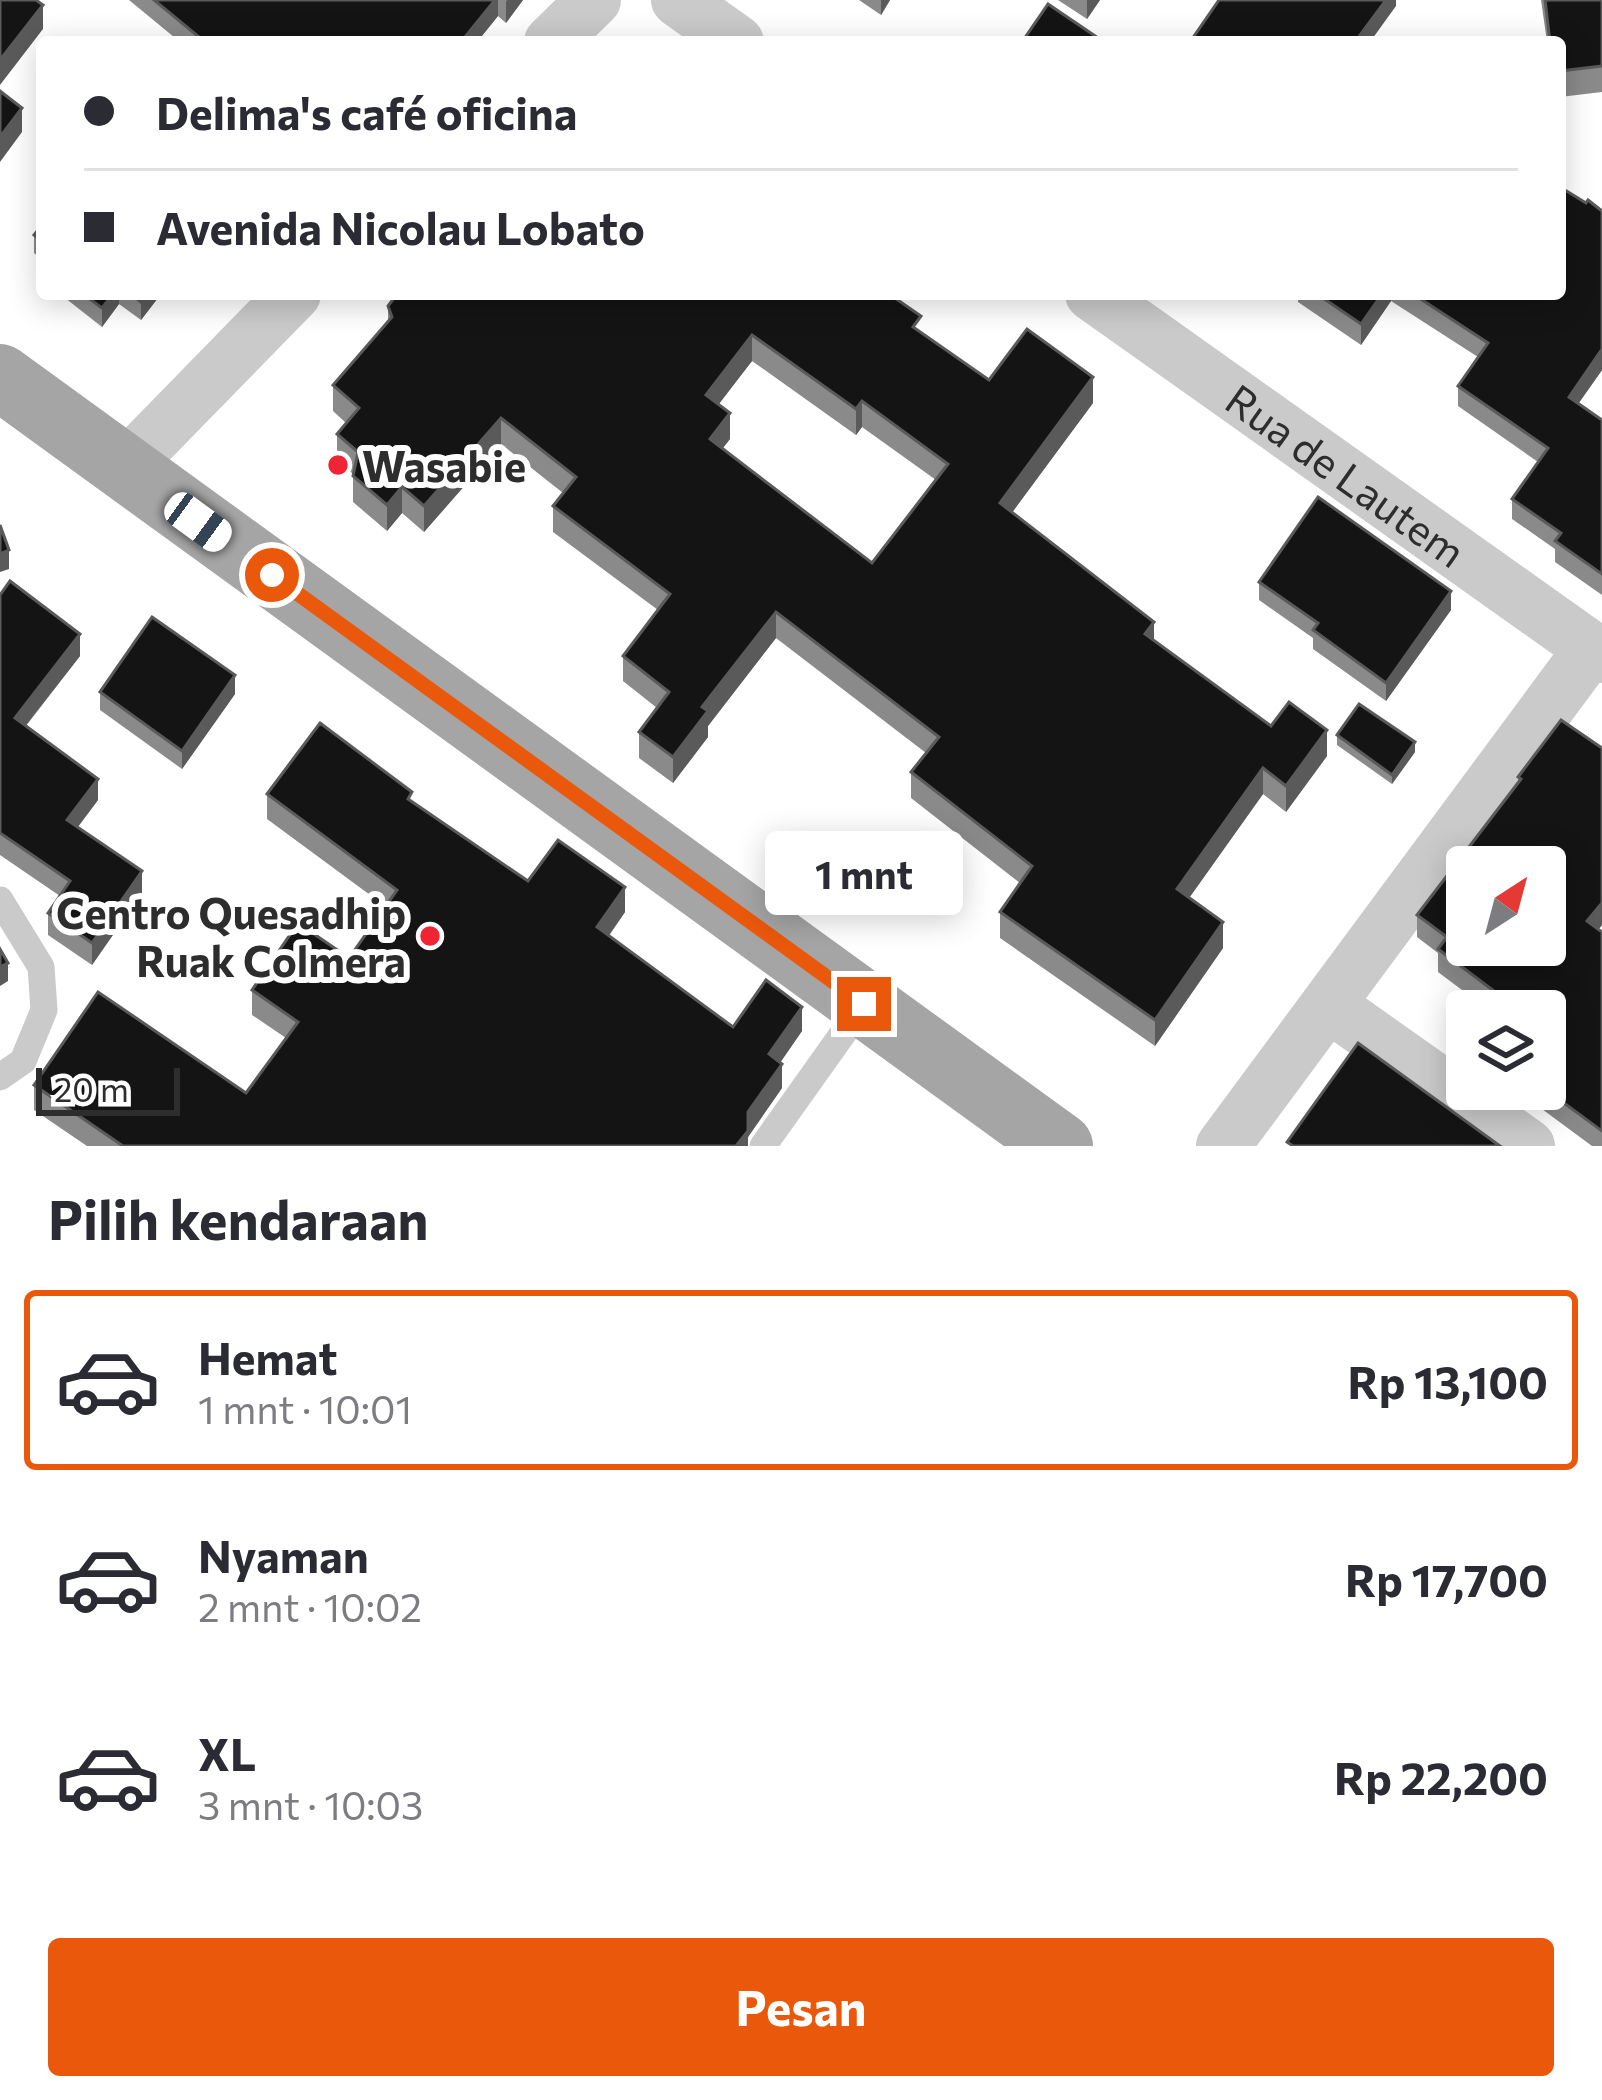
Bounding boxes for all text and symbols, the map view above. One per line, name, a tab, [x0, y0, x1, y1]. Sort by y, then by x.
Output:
text: Delima's café oficina	[156, 84, 577, 139]
text: Avenida Nicolau Lobato	[156, 199, 645, 254]
street label: Rua de Lautem	[1217, 372, 1476, 577]
place label: Wasabie	[362, 439, 526, 491]
marker: Wasabie	[325, 452, 351, 478]
car	[158, 486, 238, 558]
route start	[245, 548, 299, 602]
callout: 1 mnt	[765, 830, 963, 914]
north arrow	[1446, 846, 1566, 966]
map controls	[1446, 846, 1566, 1110]
text: 1 mnt	[815, 849, 913, 897]
place label: Centro Quesadhip Ruak Colmera	[56, 886, 406, 986]
marker: Centro Quesadhip Ruak Colmera	[417, 923, 443, 949]
route end	[837, 977, 891, 1031]
button: layers	[1446, 990, 1566, 1110]
scale bar	[36, 1062, 180, 1115]
text: 20 m	[54, 1068, 129, 1109]
text: Pilih kendaraan	[48, 1185, 429, 1251]
icon: car	[54, 1326, 162, 1434]
text: Hemat	[198, 1329, 337, 1384]
text: Rp 13,100	[1348, 1353, 1548, 1408]
text: 1 mnt · 10:01	[198, 1384, 412, 1432]
icon: car	[54, 1524, 162, 1632]
text: Nyaman	[198, 1527, 369, 1582]
text: Rp 17,700	[1345, 1551, 1548, 1606]
text: 2 mnt · 10:02	[198, 1582, 422, 1630]
icon: car	[54, 1722, 162, 1830]
text: XL	[198, 1725, 256, 1780]
text: Rp 22,200	[1334, 1749, 1548, 1804]
text: 3 mnt · 10:03	[198, 1780, 423, 1828]
button: Pesan	[48, 1938, 1554, 2076]

